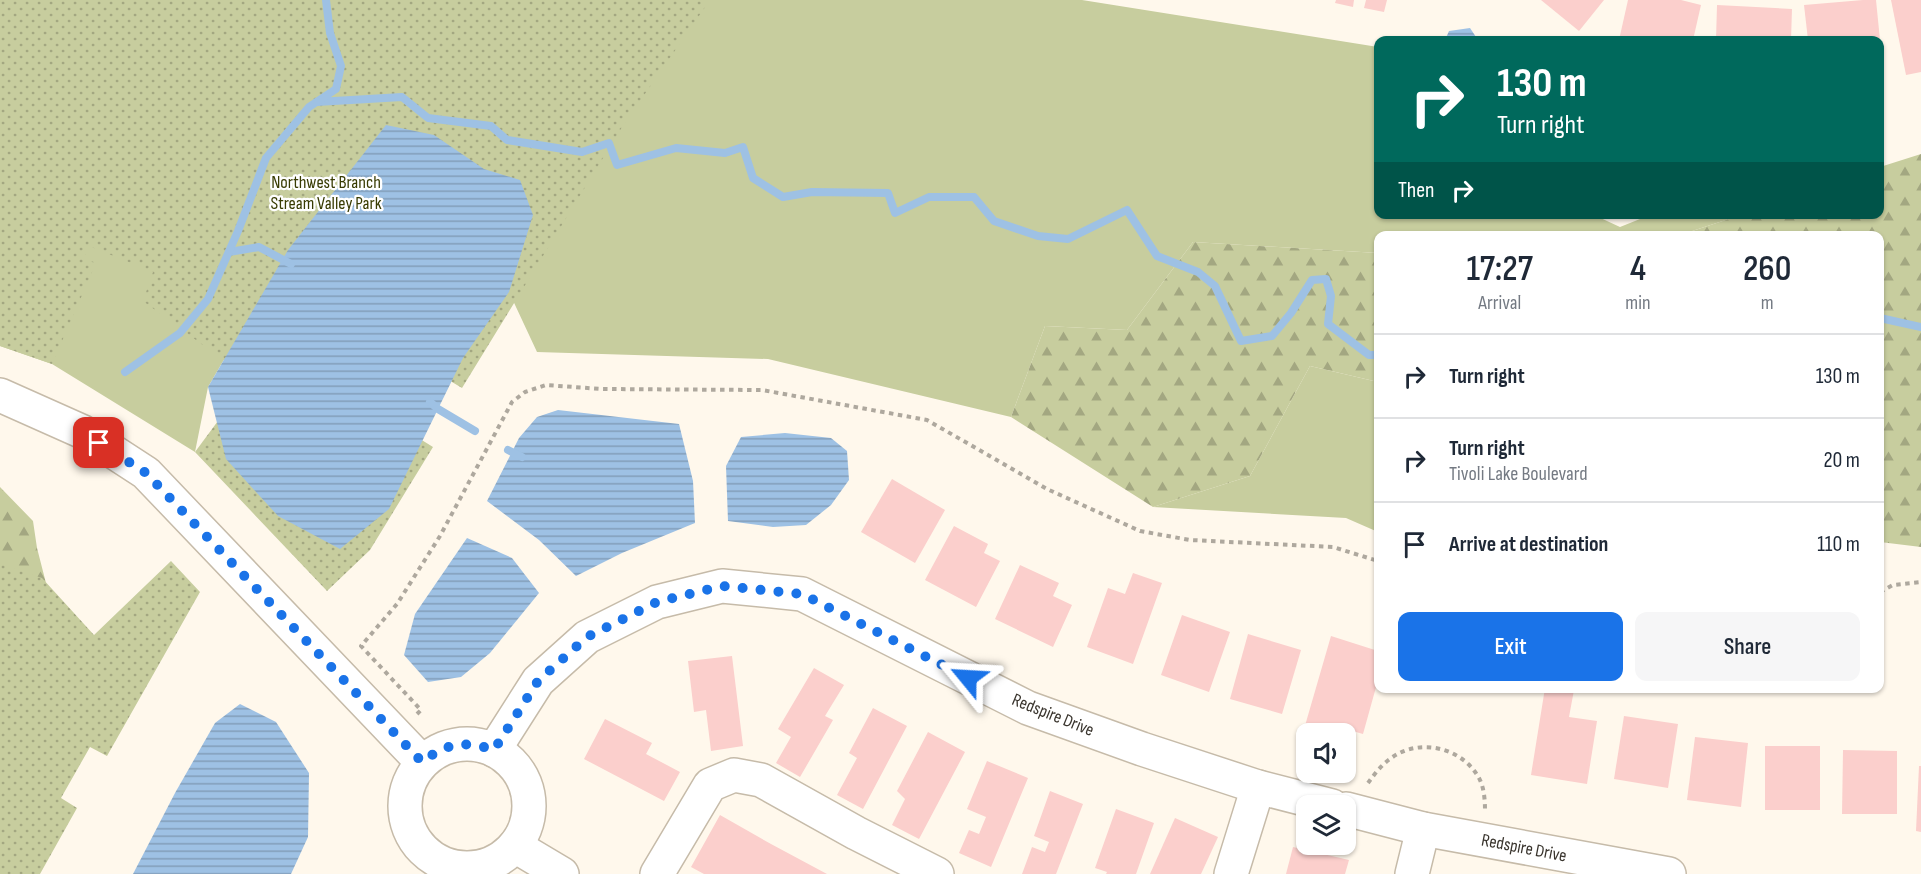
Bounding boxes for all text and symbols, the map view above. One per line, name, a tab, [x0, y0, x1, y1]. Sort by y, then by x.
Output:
text: 130 m	[1497, 58, 1587, 109]
icon: right	[1398, 60, 1476, 138]
text: Turn right	[1497, 109, 1584, 141]
park label: Northwest Branch Stream Valley Park	[270, 172, 382, 214]
icon: right	[1446, 174, 1479, 207]
text: Then	[1398, 177, 1434, 204]
text: 17:27	[1467, 248, 1533, 291]
text: 4	[1630, 248, 1646, 291]
text: 260	[1743, 248, 1791, 291]
text: Arrival	[1478, 291, 1521, 315]
text: min	[1625, 291, 1650, 315]
text: m	[1761, 291, 1774, 315]
icon: right	[1398, 360, 1431, 393]
text: Turn right	[1449, 363, 1525, 390]
text: 130 m	[1816, 363, 1860, 390]
pin	[73, 417, 124, 468]
icon: arrive	[82, 426, 115, 459]
text: Turn right	[1449, 435, 1525, 462]
icon: right	[1398, 444, 1431, 477]
text: 20 m	[1824, 447, 1860, 474]
text: Tivoli Lake Boulevard	[1449, 462, 1587, 486]
icon: arrive	[1398, 528, 1431, 561]
text: Arrive at destination	[1449, 531, 1608, 558]
text: 110 m	[1817, 531, 1860, 558]
button: Exit	[1398, 612, 1623, 681]
button: Share	[1635, 612, 1860, 681]
position arrow	[936, 646, 1000, 710]
street label: Redspire Drive	[1009, 689, 1097, 741]
map controls	[1296, 723, 1356, 855]
button: sound	[1296, 723, 1356, 783]
button: layers	[1296, 795, 1356, 855]
street label: Redspire Drive	[1480, 829, 1568, 867]

